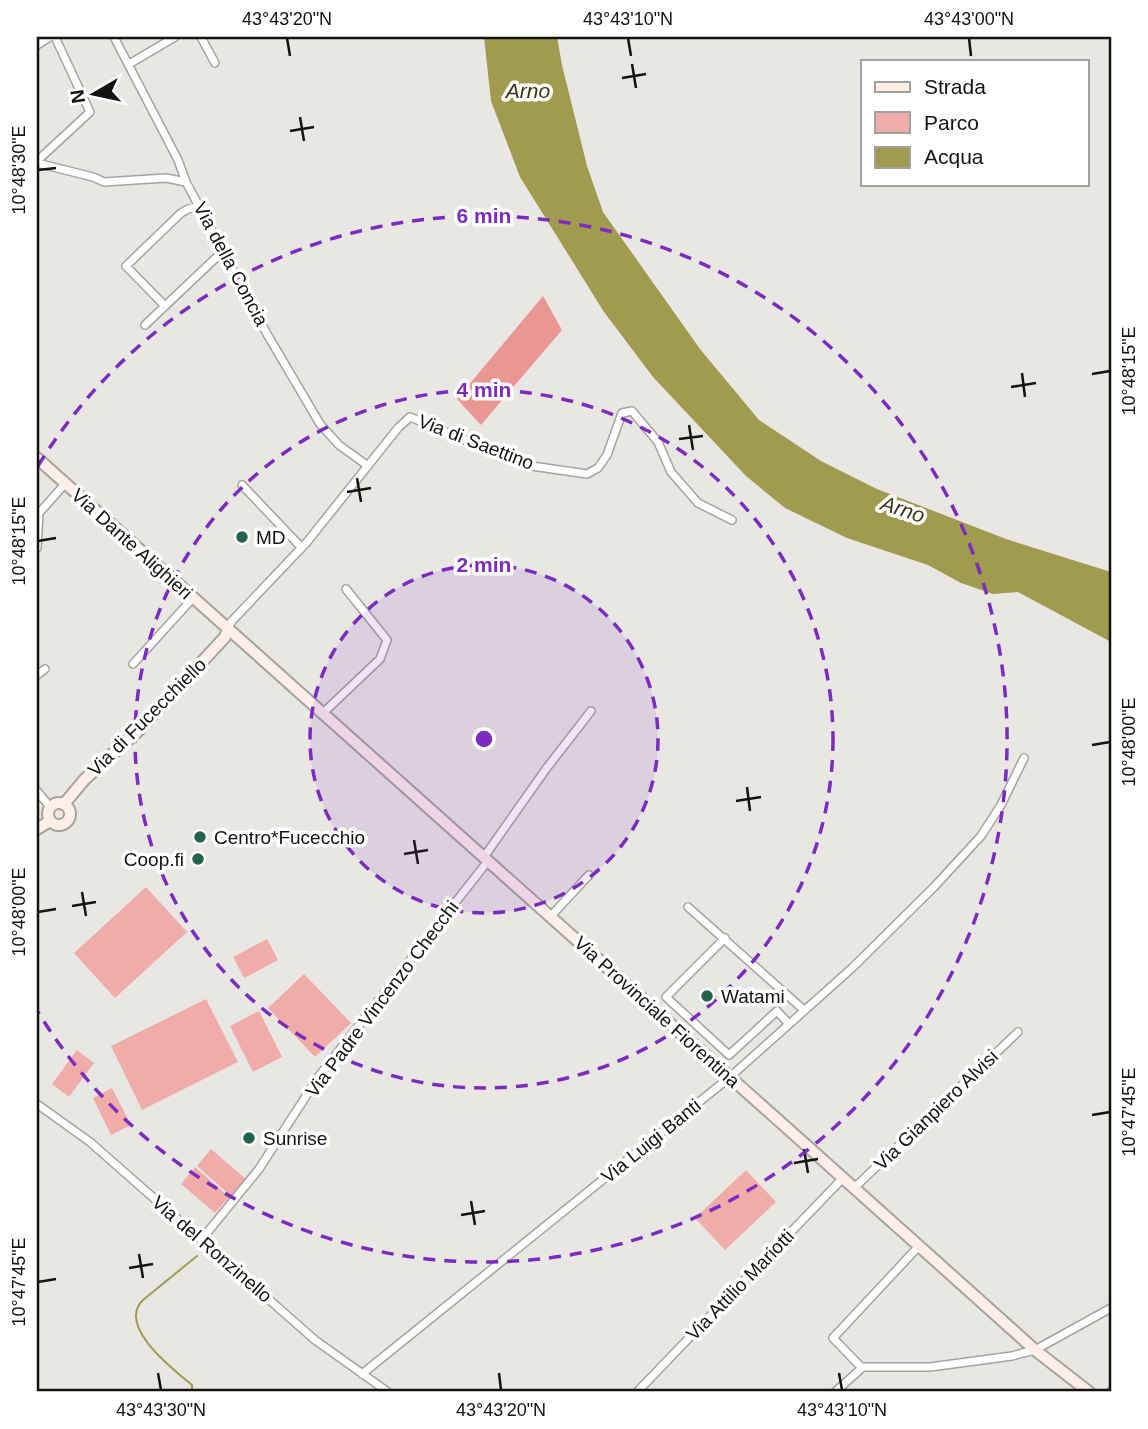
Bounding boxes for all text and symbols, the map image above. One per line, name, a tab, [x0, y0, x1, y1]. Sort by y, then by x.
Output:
text: 43°43'20"N	[242, 9, 332, 29]
text: 43°43'10"N	[583, 9, 673, 29]
text: 43°43'00"N	[924, 9, 1014, 29]
north arrow	[60, 60, 130, 130]
legend	[861, 60, 1088, 186]
text: Strada	[924, 75, 986, 98]
water label: Arno	[504, 79, 550, 102]
text: N	[66, 88, 89, 105]
text: Parco	[924, 111, 979, 134]
text: 10°48'30"E	[9, 125, 29, 215]
text: Acqua	[924, 145, 984, 168]
street label: Via della Concia	[190, 199, 273, 330]
text: 6 min	[457, 204, 511, 227]
text: 10°48'15"E	[1119, 326, 1139, 416]
text: 4 min	[457, 378, 511, 401]
street label: Via di Saettino	[415, 410, 537, 474]
street label: Via Dante Alighieri	[67, 484, 197, 604]
water label: Arno	[876, 491, 928, 527]
text: 10°48'15"E	[9, 496, 29, 586]
place label: MD	[256, 527, 286, 548]
marker: MD	[234, 529, 250, 545]
text: 2 min	[457, 553, 511, 576]
street label: Via di Fucecchiello	[84, 654, 210, 780]
text: 10°48'00"E	[1119, 697, 1139, 787]
centre of rings	[472, 727, 496, 751]
place label: Centro*Fucecchio	[214, 827, 365, 848]
marker: Centro*Fucecchio	[192, 829, 208, 845]
place label: Coop.fi	[124, 849, 184, 870]
marker: Coop.fi	[190, 851, 206, 867]
text: 10°48'00"E	[9, 867, 29, 957]
street label: Via Padre Vincenzo Checchi	[301, 897, 463, 1101]
street label: Via Provinciale Fiorentina	[570, 932, 744, 1092]
place label: Watami	[721, 986, 785, 1007]
marker: Watami	[699, 988, 715, 1004]
street label: Via Gianpiero Alvisi	[870, 1046, 1002, 1174]
text: 10°47'45"E	[1119, 1067, 1139, 1157]
street label: Via Luigi Banti	[597, 1095, 705, 1187]
place label: Sunrise	[263, 1128, 327, 1149]
marker: Sunrise	[241, 1130, 257, 1146]
street label: Via del Ronzinello	[148, 1191, 276, 1307]
street label: Via Attilio Mariotti	[682, 1225, 798, 1345]
text: 10°47'45"E	[9, 1237, 29, 1327]
text: 43°43'30"N	[116, 1400, 206, 1420]
text: 43°43'20"N	[456, 1400, 546, 1420]
text: 43°43'10"N	[797, 1400, 887, 1420]

